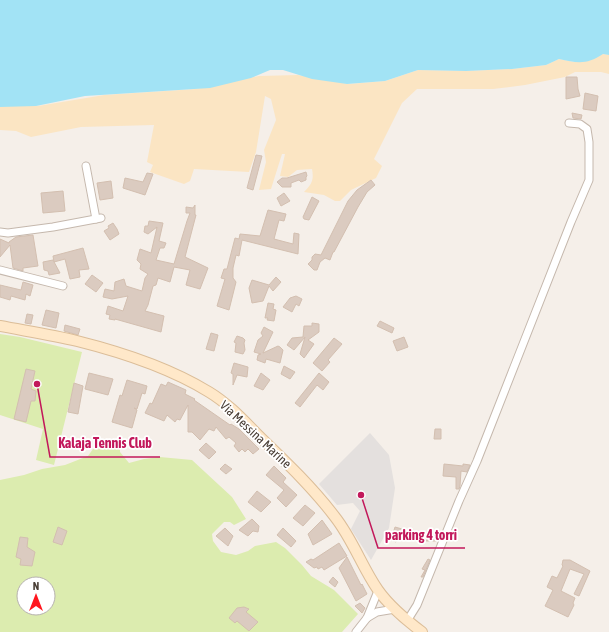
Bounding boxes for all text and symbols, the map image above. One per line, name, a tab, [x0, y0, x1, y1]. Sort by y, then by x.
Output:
street label: Via Messina Marine	[217, 398, 294, 471]
callout: Kalaja Tennis Club	[50, 431, 160, 457]
text: Kalaja Tennis Club	[58, 435, 152, 451]
callout: parking 4 torri	[378, 522, 465, 548]
text: parking 4 torri	[385, 527, 457, 543]
north arrow	[16, 576, 56, 616]
text: N	[33, 580, 39, 592]

